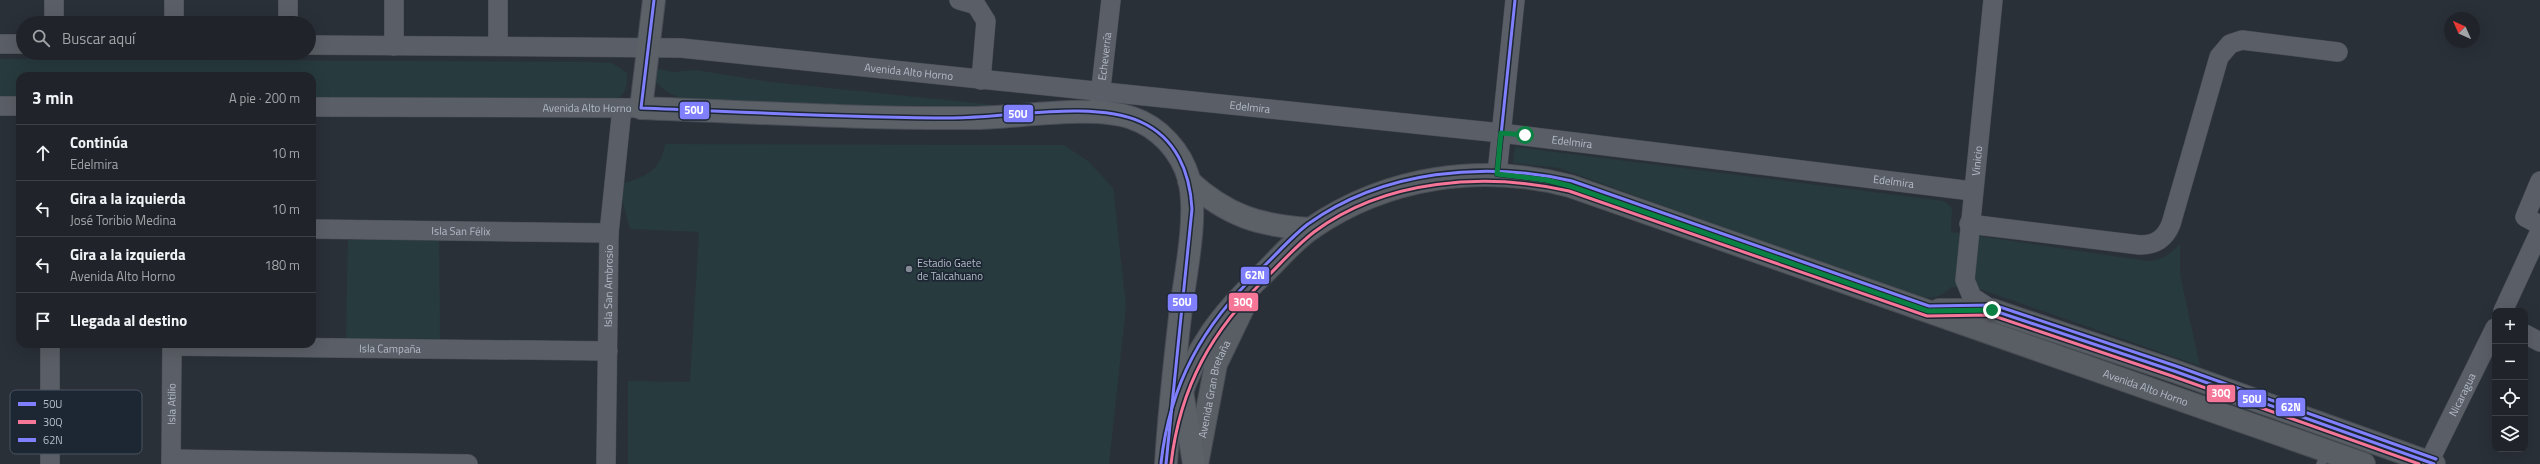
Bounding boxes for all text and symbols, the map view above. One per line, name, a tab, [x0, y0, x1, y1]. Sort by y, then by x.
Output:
north arrow	[2444, 12, 2480, 48]
search box	[16, 16, 316, 60]
icon: search	[30, 27, 52, 49]
text: Buscar aquí	[62, 27, 135, 50]
street label: Echeverría	[1094, 31, 1115, 81]
street label: Avenida Alto Horno	[864, 59, 954, 84]
text: 3 min	[32, 85, 73, 111]
text: A pie · 200 m	[229, 88, 300, 108]
street label: Edelmira	[1229, 97, 1272, 117]
street label: Avenida Alto Horno	[542, 100, 632, 116]
line badge: 50U	[679, 101, 710, 120]
text: 50U	[684, 102, 704, 118]
line badge: 50U	[1003, 104, 1034, 123]
text: 50U	[1008, 106, 1028, 122]
route start	[1516, 126, 1534, 144]
text: Continúa	[70, 131, 128, 154]
street label: Edelmira	[1551, 131, 1594, 152]
icon: ahead	[32, 142, 54, 164]
text: 10 m	[272, 143, 300, 163]
street label: Vinicio	[1967, 145, 1986, 177]
text: Edelmira	[70, 154, 118, 174]
street label: Edelmira	[1872, 171, 1915, 192]
text: Gira a la izquierda	[70, 187, 186, 210]
icon: left	[32, 198, 54, 220]
text: 10 m	[272, 199, 300, 219]
text: José Toribio Medina	[70, 210, 176, 230]
street label: Isla San Félix	[431, 223, 491, 239]
text: Gira a la izquierda	[70, 243, 186, 266]
street label: Isla San Ambrosio	[600, 244, 617, 327]
icon: left	[32, 254, 54, 276]
text: 180 m	[264, 255, 300, 275]
place label: Estadio Gaete de Talcahuano	[917, 255, 983, 284]
marker: Estadio Gaete de Talcahuano	[904, 264, 914, 274]
text: Avenida Alto Horno	[70, 266, 175, 286]
line badge: 62N	[1240, 266, 1270, 285]
text: 62N	[1245, 267, 1265, 283]
line badge: 30Q	[1228, 292, 1259, 312]
line badge: 50U	[1167, 293, 1198, 312]
text: 50U	[1172, 294, 1192, 310]
text: 30Q	[1233, 294, 1253, 310]
route end	[1983, 301, 2001, 319]
map controls	[2492, 308, 2528, 452]
button: +	[2492, 308, 2528, 344]
text: Llegada al destino	[70, 309, 187, 332]
icon: arrive	[32, 310, 54, 332]
street label: Avenida Gran Bretaña	[1194, 337, 1235, 439]
street label: Isla Campaña	[359, 340, 421, 357]
button: −	[2492, 344, 2528, 380]
street label: Avenida Alto Horno	[2101, 365, 2191, 410]
street label: Nicaragua	[2445, 370, 2480, 419]
button: locate	[2492, 380, 2528, 416]
street label: Isla Atilio	[163, 383, 180, 425]
line badge: 30Q	[2206, 384, 2236, 403]
text: 30Q	[2211, 385, 2231, 401]
line badge: 50U	[2237, 389, 2267, 408]
legend	[10, 390, 142, 454]
text: 50U	[2242, 391, 2262, 407]
text: 50U	[43, 396, 62, 412]
line badge: 62N	[2275, 397, 2306, 417]
text: 62N	[2281, 399, 2301, 415]
text: 30Q	[43, 414, 63, 430]
button: layers	[2492, 416, 2528, 452]
text: 62N	[43, 432, 63, 448]

